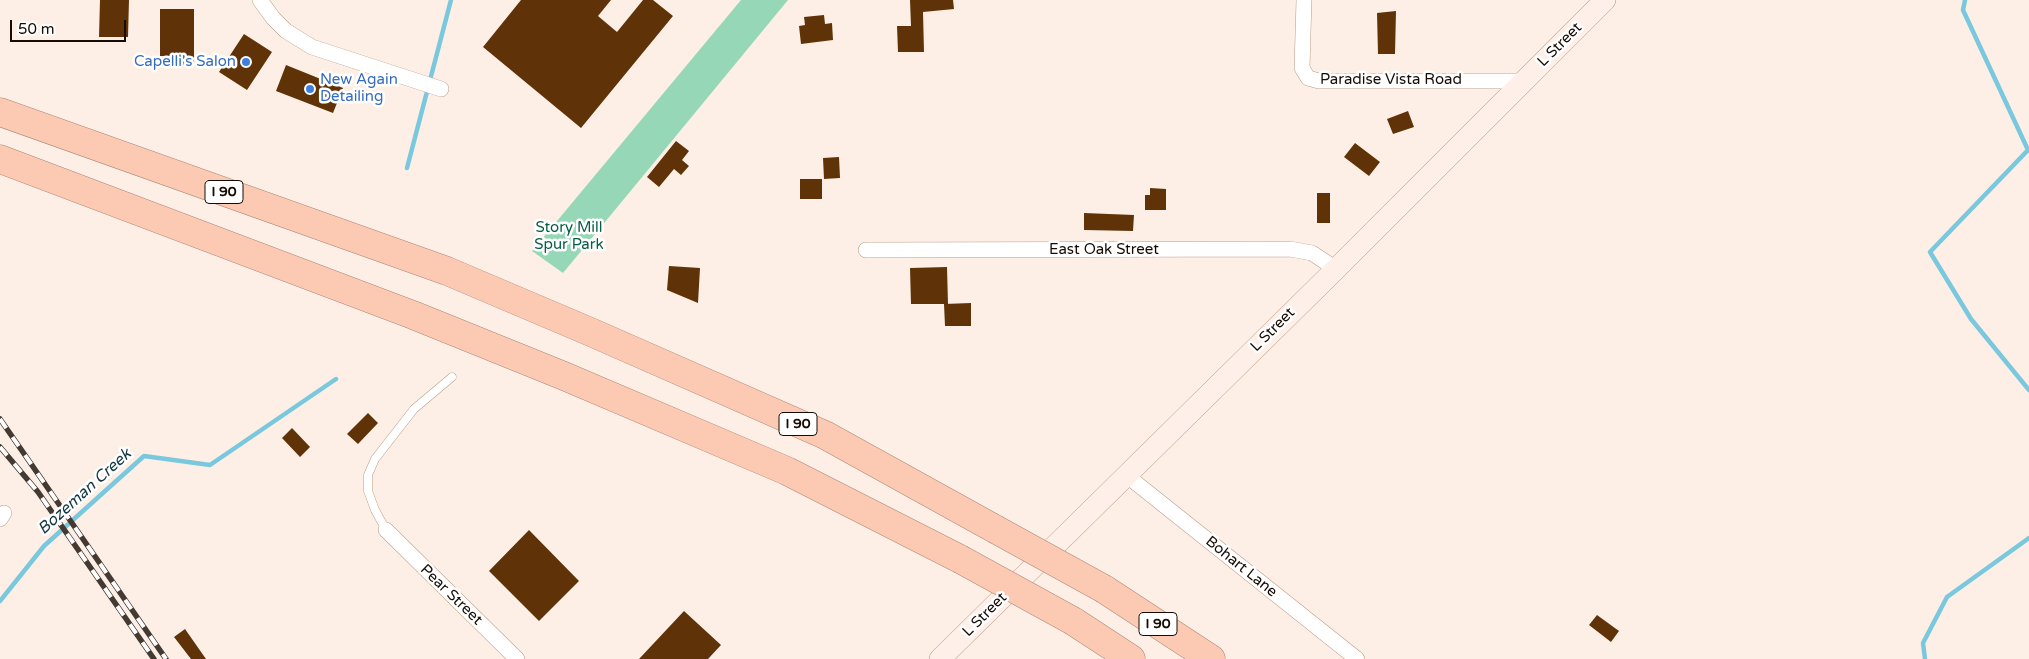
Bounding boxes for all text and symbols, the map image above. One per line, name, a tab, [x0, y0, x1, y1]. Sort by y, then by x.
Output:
scale bar	[12, 10, 129, 42]
street label: L Street	[1534, 19, 1586, 71]
text: 50 m	[18, 20, 55, 38]
place label: Capelli's Salon	[134, 53, 236, 71]
marker: Capelli's Salon	[240, 56, 252, 68]
place label: New Again Detailing	[320, 71, 398, 106]
street label: Paradise Vista Road	[1320, 71, 1462, 89]
marker: New Again Detailing	[304, 83, 316, 95]
road number: I 90	[205, 180, 243, 203]
park label: Story Mill Spur Park	[534, 219, 604, 254]
street label: East Oak Street	[1049, 241, 1159, 259]
street label: L Street	[1247, 304, 1299, 356]
road number: I 90	[779, 412, 817, 436]
water label: Bozeman Creek	[34, 445, 136, 539]
street label: Bohart Lane	[1202, 533, 1280, 601]
street label: Pear Street	[416, 561, 486, 629]
street label: L Street	[959, 589, 1011, 641]
road number: I 90	[1139, 612, 1177, 636]

